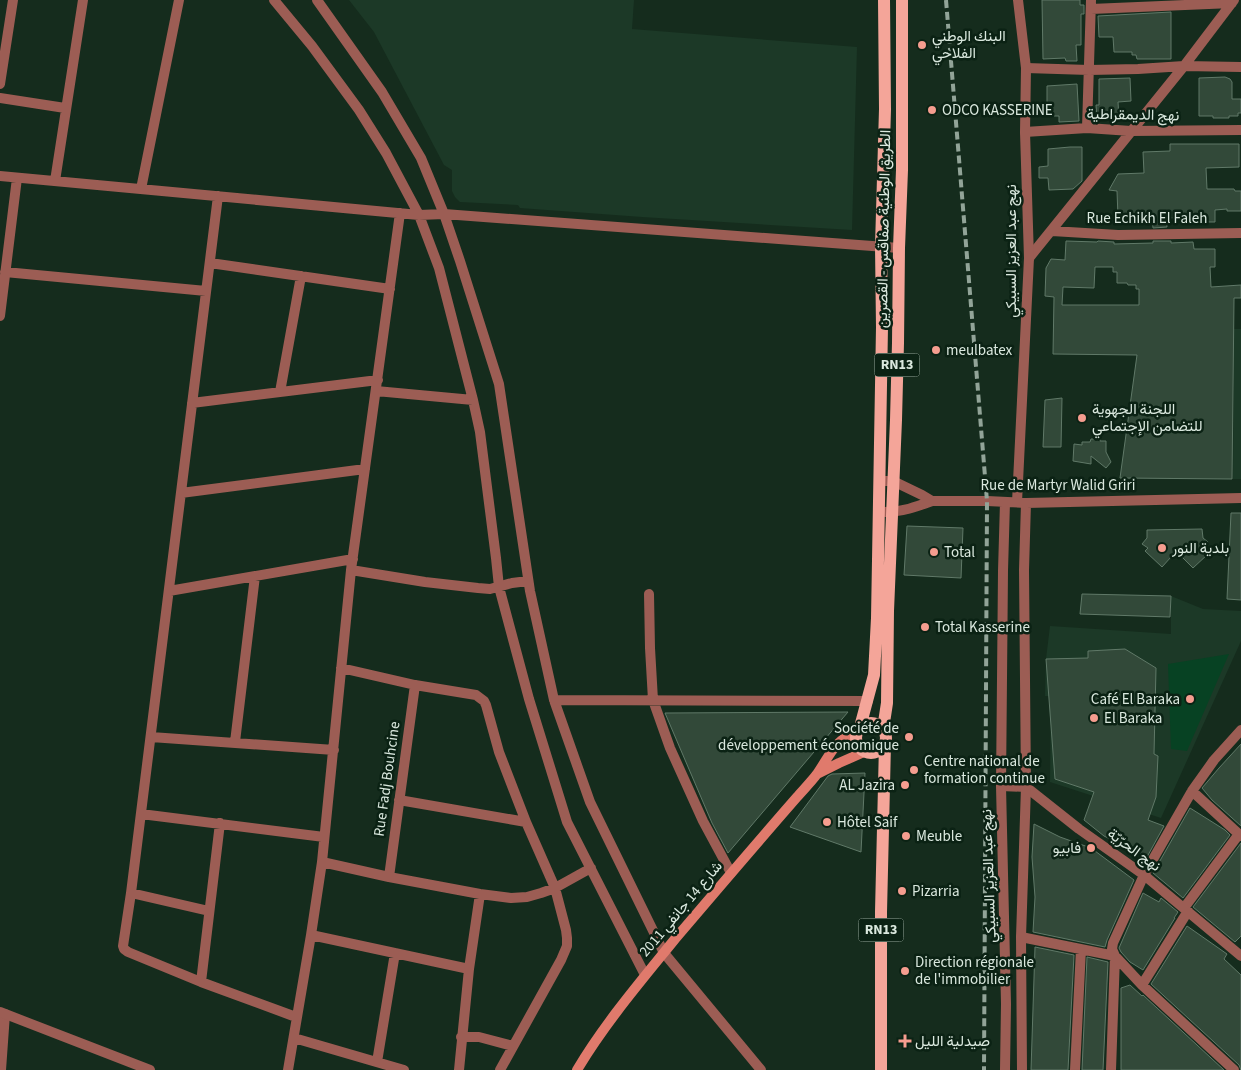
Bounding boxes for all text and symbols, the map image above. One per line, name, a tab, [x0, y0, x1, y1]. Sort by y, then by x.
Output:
place label: البنك الوطني الفلاحي	[932, 26, 1006, 66]
marker: البنك الوطني الفلاحي	[916, 39, 928, 51]
place label: ODCO KASSERINE	[942, 100, 1053, 121]
marker: ODCO KASSERINE	[926, 104, 938, 116]
street label: نهج الديمقراطية	[1086, 104, 1180, 126]
street label: الطريق الوطنية صفاقس - القصرين	[872, 130, 896, 328]
street label: نهج عبد العزيز السبيكي	[1001, 184, 1024, 318]
street label: Rue Echikh El Faleh	[1087, 208, 1207, 229]
place label: meulbatex	[946, 340, 1012, 361]
marker: meulbatex	[930, 344, 942, 356]
road number: RN13	[874, 354, 920, 376]
place label: اللجنة الجهوية للتضامن الإجتماعي	[1092, 399, 1203, 439]
marker: اللجنة الجهوية للتضامن الإجتماعي	[1076, 412, 1088, 424]
street label: Rue de Martyr Walid Griri	[981, 475, 1135, 496]
place label: بلدية النور	[1171, 538, 1229, 559]
place label: Total	[944, 542, 975, 563]
marker: بلدية النور	[1156, 542, 1168, 554]
marker: Total	[928, 546, 940, 558]
place label: Total Kasserine	[935, 617, 1030, 638]
marker: Total Kasserine	[919, 621, 931, 633]
place label: Café El Baraka	[1091, 689, 1180, 710]
marker: Café El Baraka	[1184, 693, 1196, 705]
place label: El Baraka	[1104, 708, 1162, 729]
marker: El Baraka	[1088, 712, 1100, 724]
place label: Société de développement économique	[718, 718, 899, 756]
street label: Rue Fadj Bouhcine	[369, 720, 405, 838]
marker: Société de développement économique	[903, 731, 915, 743]
place label: Centre national de formation continue	[924, 751, 1045, 789]
marker: Centre national de formation continue	[908, 764, 920, 776]
place label: AL Jazira	[839, 775, 895, 796]
marker: AL Jazira	[899, 779, 911, 791]
street label: نهج عبد العزيز السبيكي	[976, 809, 1004, 943]
place label: Hôtel Saif	[837, 812, 898, 833]
marker: Hôtel Saif	[821, 816, 833, 828]
street label: نهج الحرّيّة	[1103, 823, 1165, 877]
place label: Meuble	[916, 826, 962, 847]
marker: Meuble	[900, 830, 912, 842]
place label: فابيو	[1053, 838, 1081, 859]
marker: فابيو	[1085, 842, 1097, 854]
street label: شارع 14 جانفي 2011	[635, 856, 729, 963]
place label: Pizarria	[912, 881, 959, 902]
marker: Pizarria	[896, 885, 908, 897]
road number: RN13	[858, 918, 904, 942]
place label: Direction régionale de l'immobilier	[915, 952, 1034, 990]
marker: Direction régionale de l'immobilier	[899, 965, 911, 977]
place label: صيدلية الليل	[915, 1031, 990, 1052]
marker: صيدلية الليل	[899, 1035, 911, 1047]

